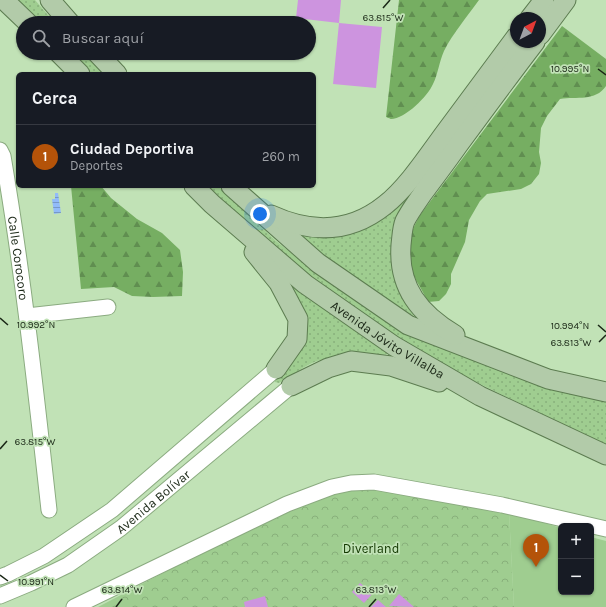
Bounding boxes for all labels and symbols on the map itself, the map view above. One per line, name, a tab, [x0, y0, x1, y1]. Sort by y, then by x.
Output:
text: 63.815°W	[363, 12, 403, 24]
north arrow	[510, 12, 546, 48]
text: 10.995°N	[551, 63, 589, 75]
your location	[250, 204, 270, 224]
street label: Calle Corocoro	[5, 215, 31, 301]
street label: Avenida Jóvito Villalba	[328, 298, 447, 382]
text: 10.992°N	[17, 319, 55, 331]
text: 10.994°N	[551, 320, 589, 332]
text: 63.813°W	[550, 337, 592, 349]
text: 63.815°W	[15, 436, 55, 448]
street label: Avenida Bolívar	[114, 467, 193, 537]
pin: 1	[523, 534, 549, 567]
park label: Diverland	[343, 541, 399, 556]
text: 10.991°N	[18, 576, 54, 588]
text: 63.814°W	[102, 584, 142, 596]
text: 63.813°W	[355, 584, 397, 596]

